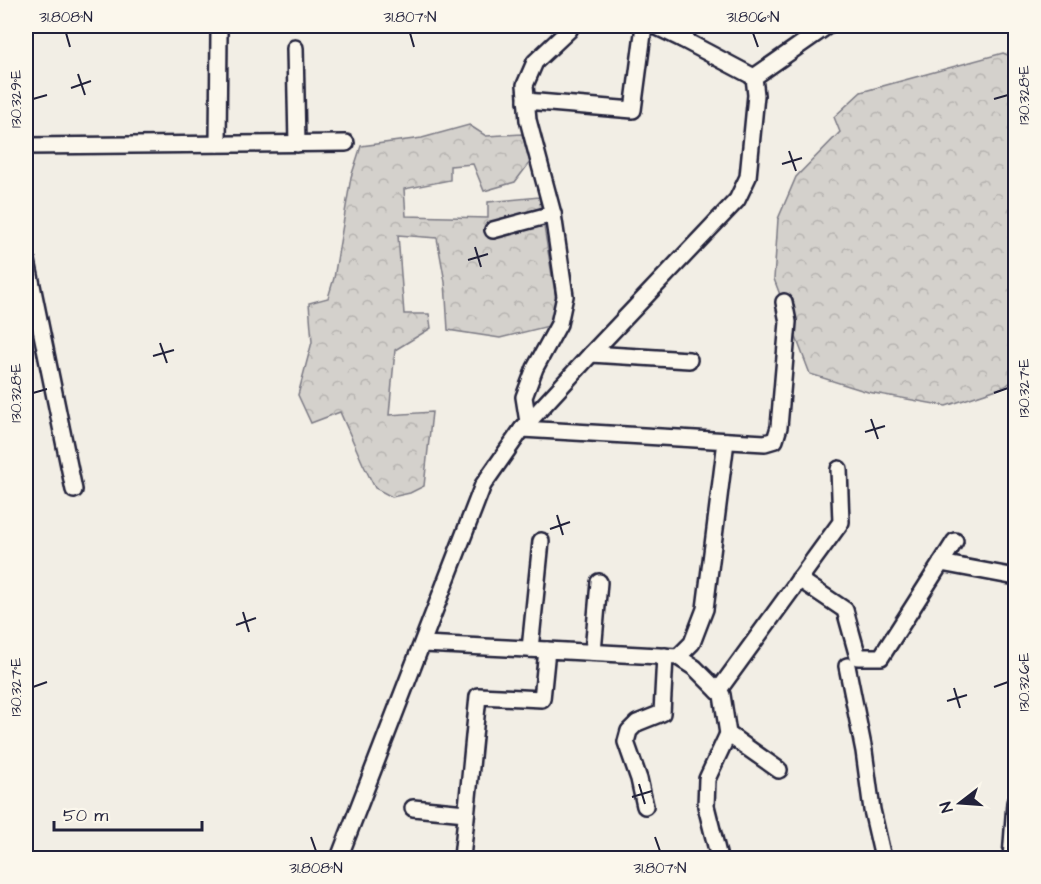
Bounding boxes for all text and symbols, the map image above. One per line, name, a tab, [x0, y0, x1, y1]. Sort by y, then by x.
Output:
text: 31.808°N	[39, 7, 93, 28]
text: 31.807°N	[384, 7, 436, 28]
text: 31.806°N	[727, 7, 779, 28]
text: 130.328°E	[1014, 65, 1035, 125]
text: 130.329°E	[6, 70, 27, 128]
text: 130.327°E	[1014, 359, 1035, 417]
text: 130.328°E	[6, 363, 27, 423]
text: 130.326°E	[1014, 652, 1035, 711]
text: 130.327°E	[6, 658, 27, 716]
north arrow	[930, 773, 990, 833]
scale bar	[54, 794, 202, 832]
text: N	[935, 799, 959, 815]
text: 50 m	[63, 803, 108, 828]
text: 31.808°N	[289, 858, 343, 879]
text: 31.807°N	[634, 858, 686, 879]

